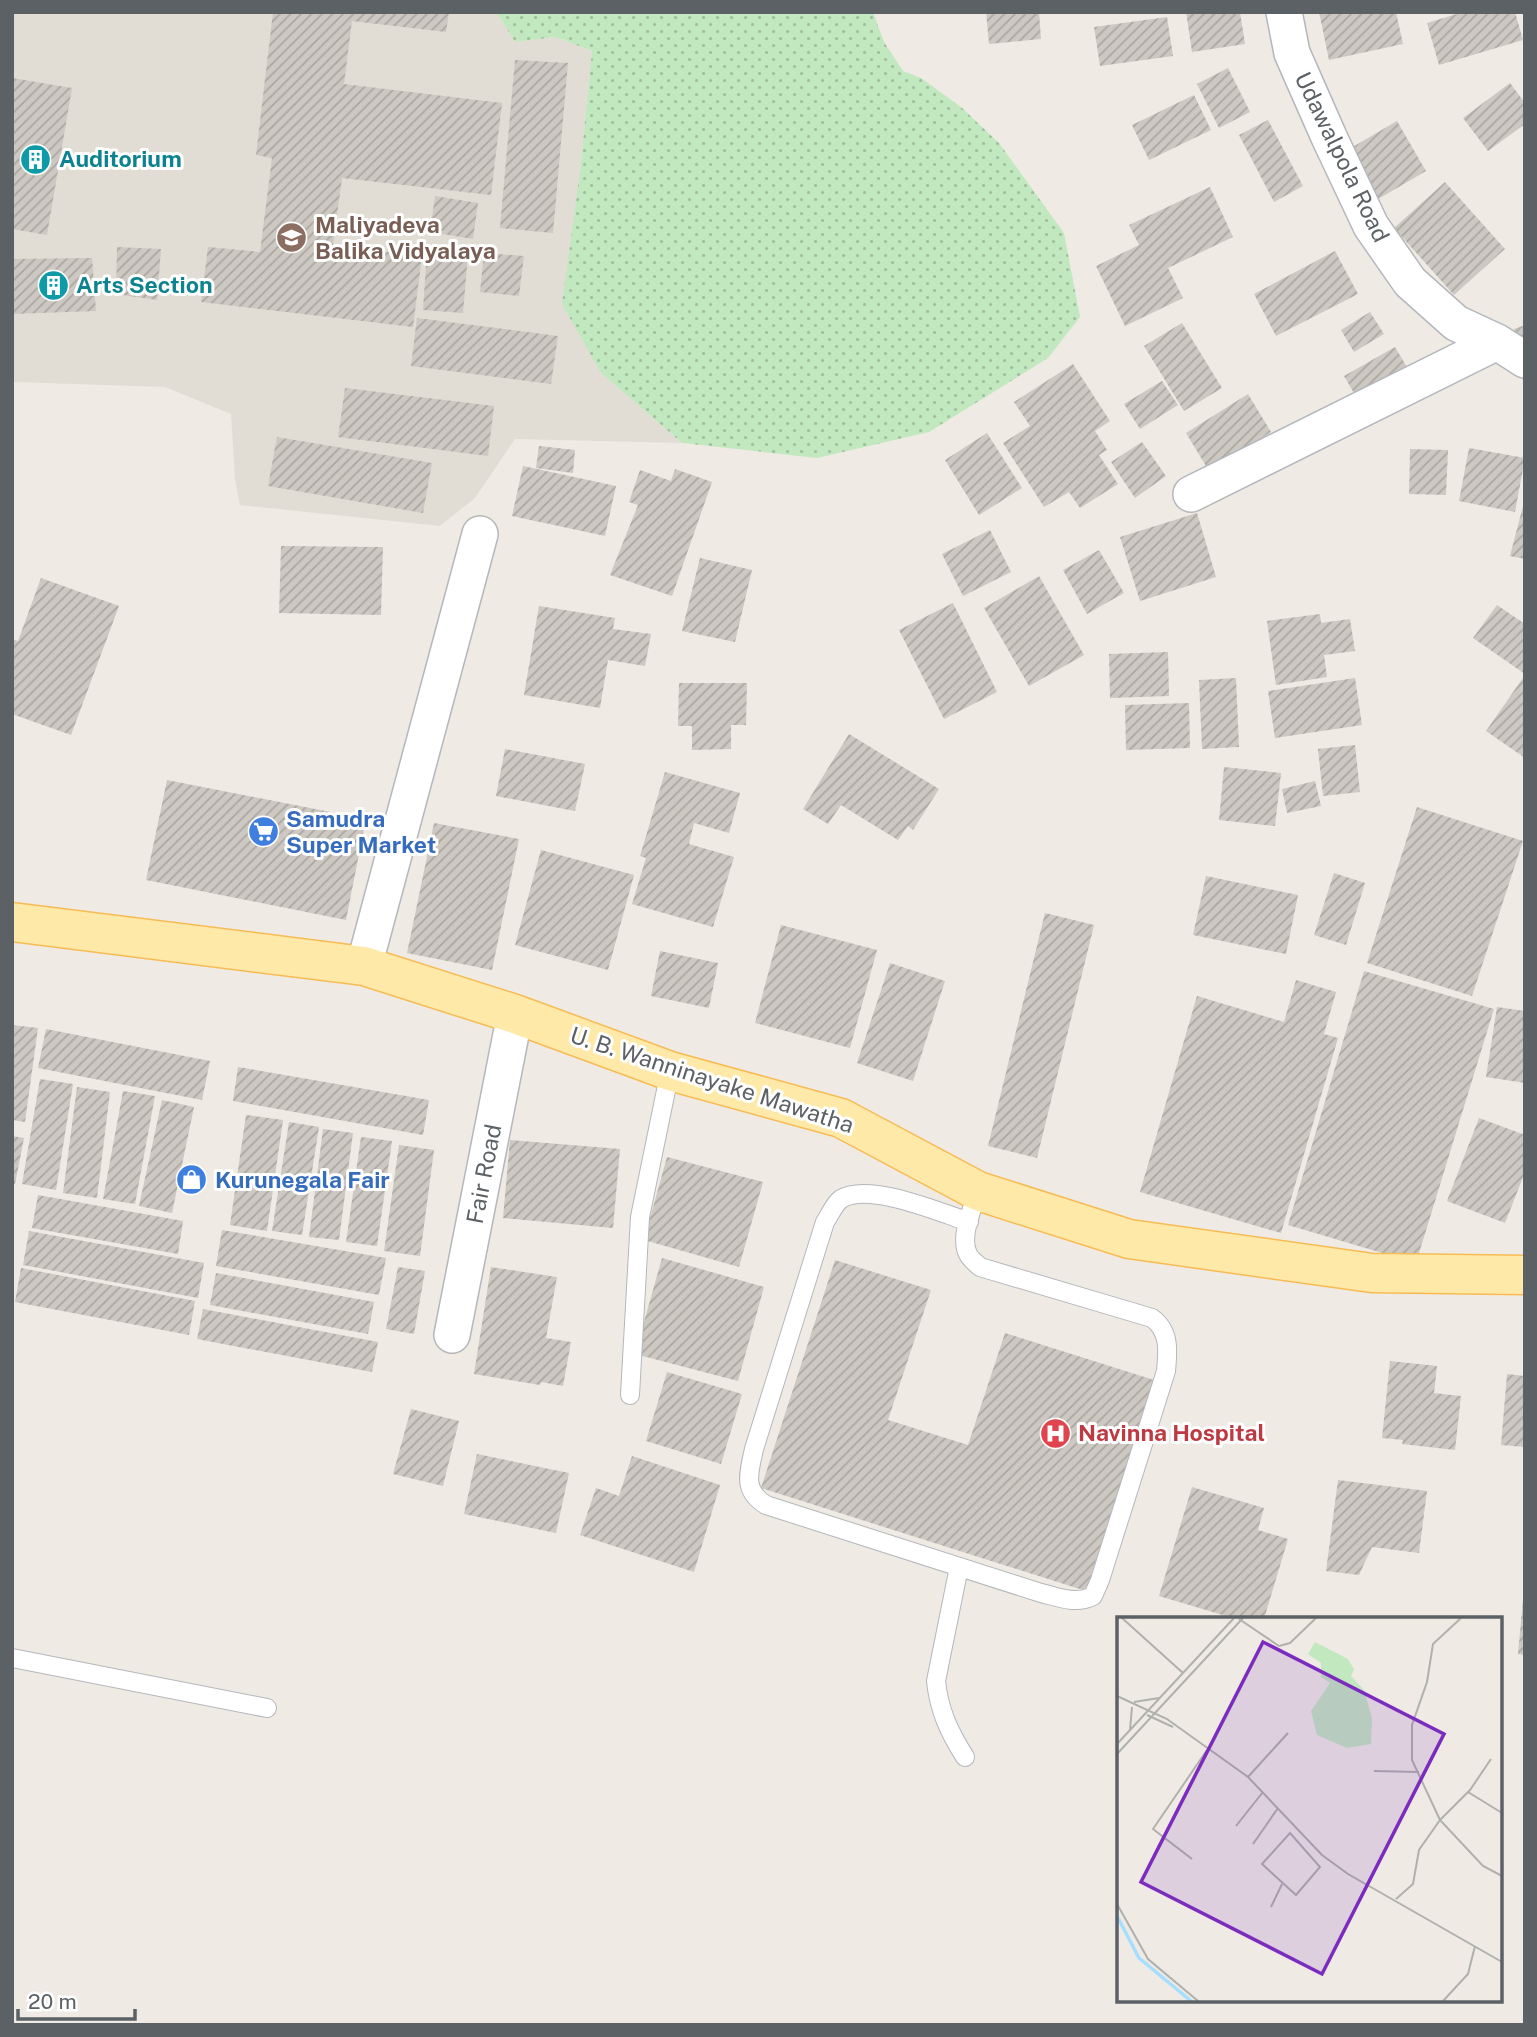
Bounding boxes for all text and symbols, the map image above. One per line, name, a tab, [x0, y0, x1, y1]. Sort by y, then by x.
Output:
street label: Udawalpola Road	[1290, 67, 1395, 246]
building icon: Auditorium	[19, 142, 53, 176]
place label: Auditorium	[59, 145, 182, 172]
place label: Maliyadeva Balika Vidyalaya	[315, 211, 496, 264]
school or university icon: Maliyadeva Balika Vidyalaya	[275, 221, 309, 255]
building icon: Arts Section	[36, 268, 70, 302]
place label: Arts Section	[76, 271, 213, 298]
place label: Samudra Super Market	[286, 805, 436, 858]
supermarket icon: Samudra Super Market	[246, 815, 280, 849]
street label: U. B. Wanninayake Mawatha	[567, 1021, 857, 1138]
street label: Fair Road	[461, 1122, 506, 1226]
shop icon: Kurunegala Fair	[175, 1163, 209, 1197]
place label: Kurunegala Fair	[215, 1166, 390, 1193]
hospital icon: Navinna Hospital	[1038, 1416, 1072, 1450]
place label: Navinna Hospital	[1078, 1419, 1265, 1446]
inset map	[1117, 1617, 1502, 2002]
scale bar	[18, 1978, 135, 2022]
text: 20 m	[28, 1989, 77, 2014]

